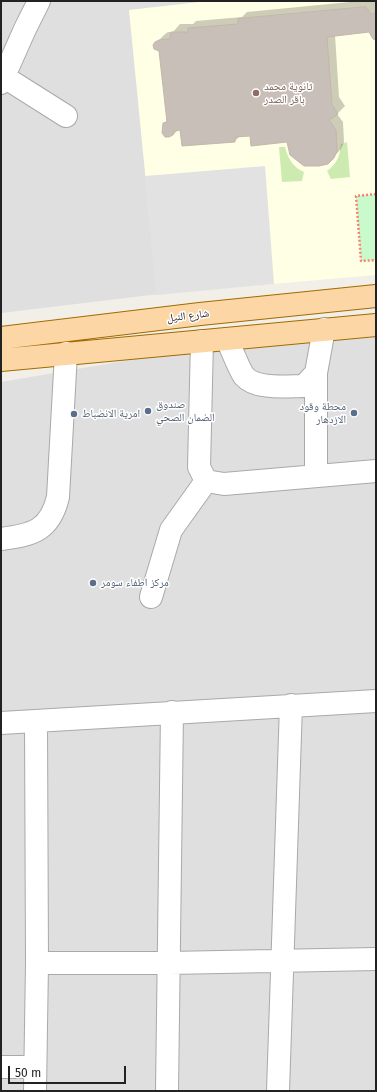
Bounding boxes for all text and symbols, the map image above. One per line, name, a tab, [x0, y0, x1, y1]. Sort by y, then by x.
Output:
place label: ثانوية محمد باقر الصدر	[264, 80, 312, 106]
marker: ثانوية محمد باقر الصدر	[251, 88, 261, 98]
street label: شارع النيل	[166, 307, 210, 325]
place label: صندوق الضمان الصحي	[156, 398, 215, 424]
place label: محطة وقود الازدهار	[299, 400, 346, 426]
marker: صندوق الضمان الصحي	[143, 406, 153, 416]
place label: امرية الانضباط	[82, 407, 140, 421]
marker: محطة وقود الازدهار	[349, 408, 359, 418]
marker: امرية الانضباط	[69, 409, 79, 419]
place label: مركز اطفاء سومر	[101, 576, 169, 590]
marker: مركز اطفاء سومر	[88, 578, 98, 588]
scale bar	[10, 1058, 128, 1084]
text: 50 m	[15, 1066, 41, 1080]

